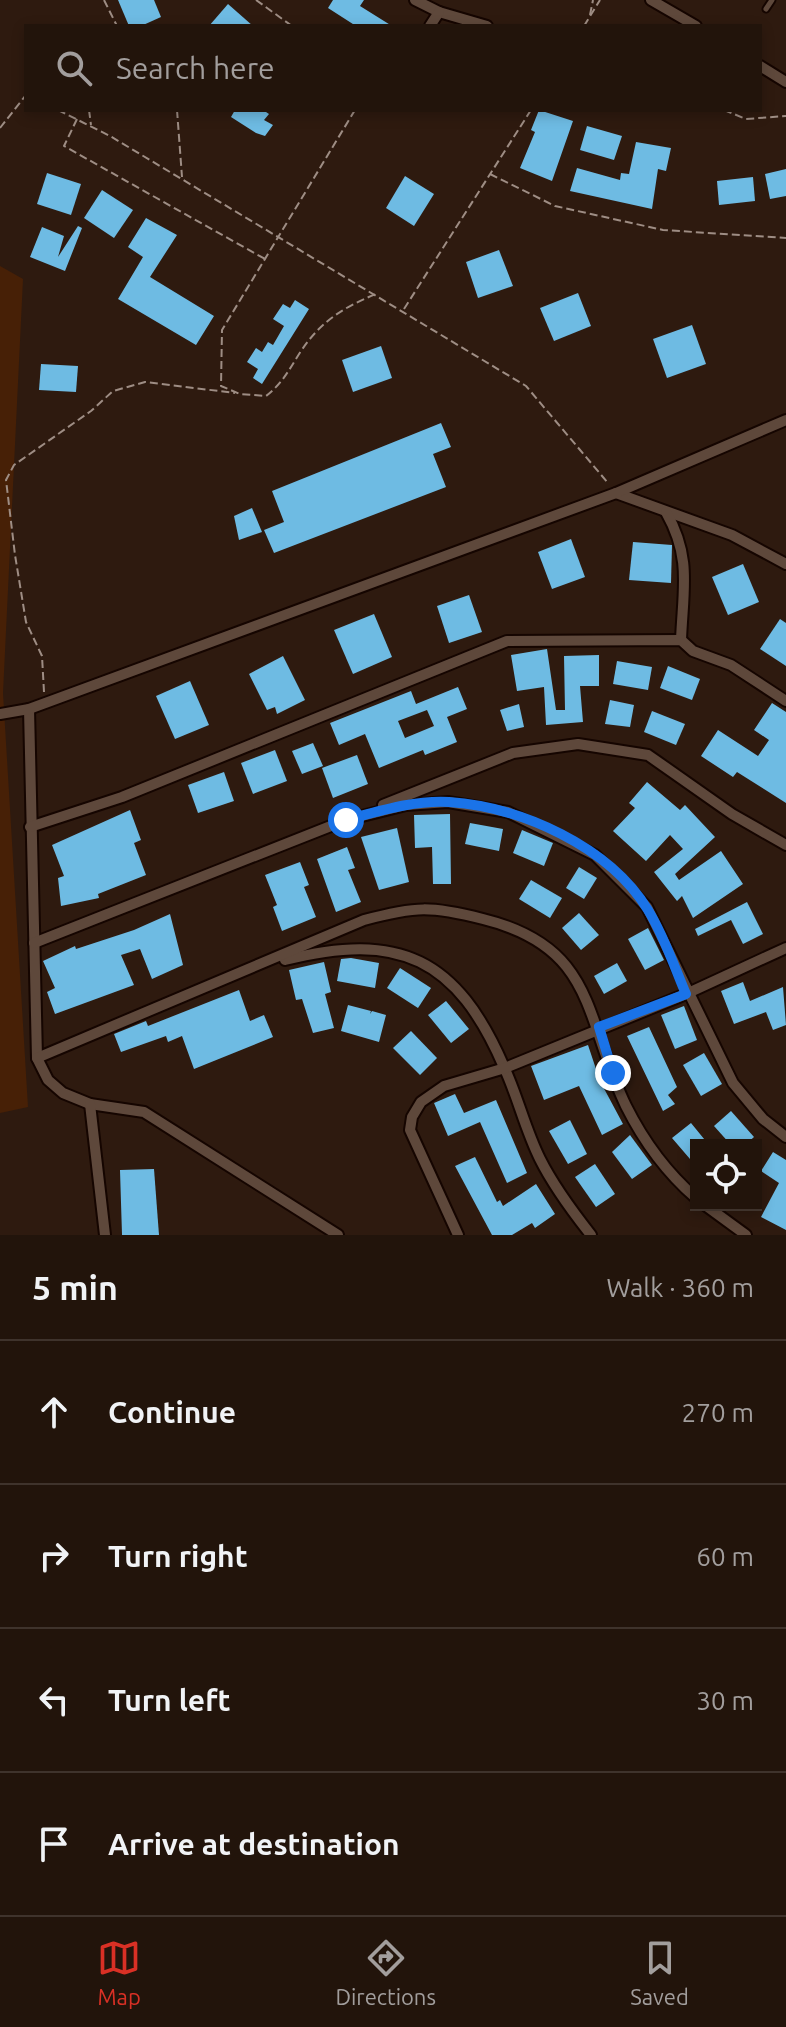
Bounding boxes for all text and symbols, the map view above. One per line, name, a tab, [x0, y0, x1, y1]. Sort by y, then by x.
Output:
search box	[24, 24, 762, 112]
icon: search	[52, 46, 96, 90]
text: Search here	[116, 51, 275, 85]
route start	[328, 802, 364, 838]
route end	[595, 1055, 631, 1091]
map controls	[690, 1139, 762, 1211]
button: locate	[690, 1139, 762, 1211]
text: 5 min	[32, 1268, 118, 1306]
text: Walk · 360 m	[606, 1273, 754, 1302]
icon: ahead	[32, 1390, 76, 1434]
text: Continue	[108, 1395, 236, 1429]
text: 270 m	[682, 1398, 754, 1427]
icon: right	[32, 1534, 76, 1578]
text: Turn right	[108, 1539, 248, 1573]
text: 60 m	[696, 1542, 754, 1571]
icon: left	[32, 1678, 76, 1722]
text: Turn left	[108, 1683, 230, 1717]
text: 30 m	[696, 1686, 754, 1715]
icon: arrive	[32, 1822, 76, 1866]
text: Arrive at destination	[108, 1827, 400, 1861]
tab: Map	[97, 1936, 141, 2009]
tab: Directions	[335, 1936, 436, 2009]
tab: Saved	[630, 1936, 689, 2009]

